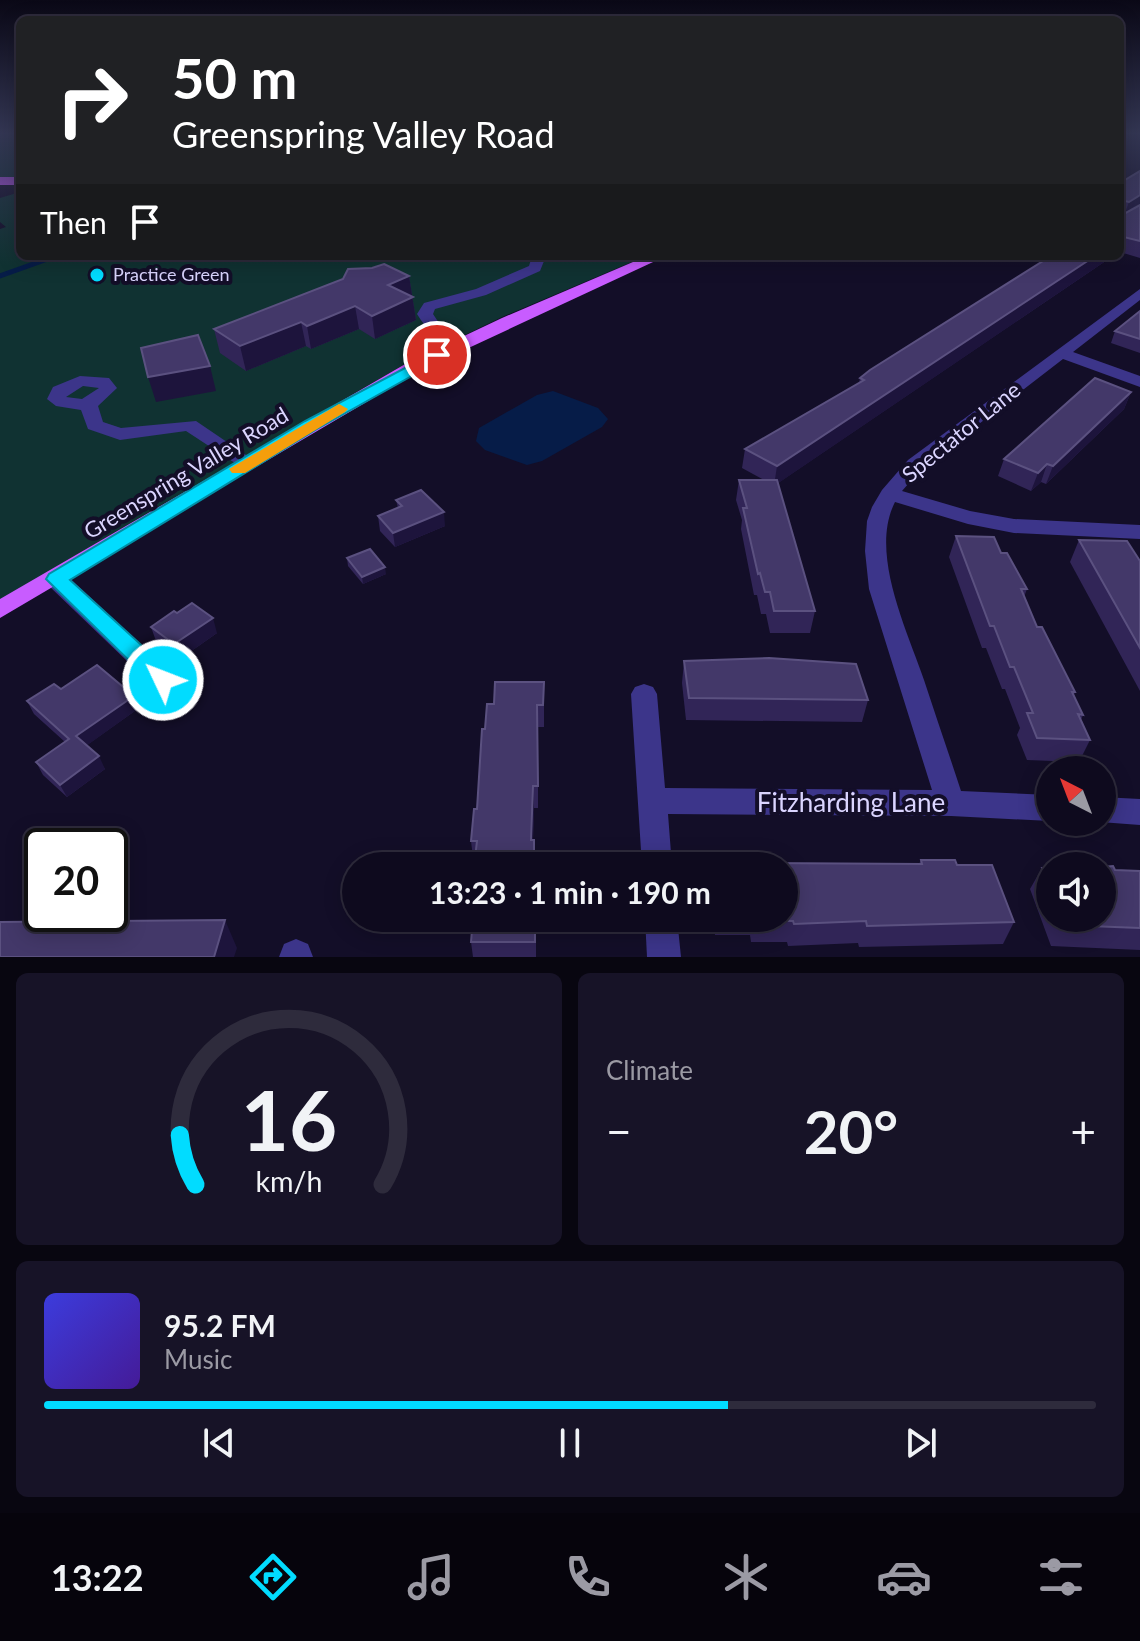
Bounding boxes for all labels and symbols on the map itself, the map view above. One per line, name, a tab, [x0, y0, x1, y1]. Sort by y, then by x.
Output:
place label: Practice Green	[113, 263, 229, 285]
marker: Practice Green	[88, 266, 106, 284]
pin	[403, 321, 471, 389]
street label: Spectator Lane	[896, 376, 1025, 488]
street label: Greenspring Valley Road	[79, 401, 293, 544]
position arrow	[121, 638, 205, 722]
north arrow	[1036, 756, 1116, 836]
street label: Fitzharding Lane	[757, 786, 945, 818]
speed limit sign: 20	[24, 828, 128, 932]

